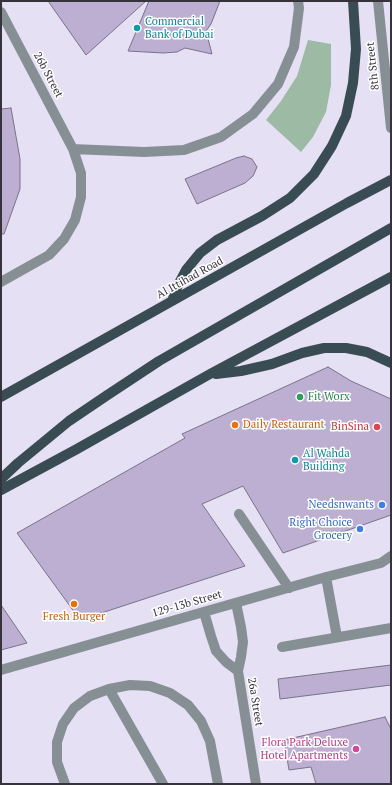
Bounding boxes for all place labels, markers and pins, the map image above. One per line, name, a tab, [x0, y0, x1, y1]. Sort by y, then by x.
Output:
place label: Commercial Bank of Dubai	[145, 15, 214, 41]
marker: Commercial Bank of Dubai	[132, 23, 142, 33]
place label: Fit Worx	[308, 390, 350, 404]
marker: Fit Worx	[295, 392, 305, 402]
place label: Daily Restaurant	[243, 418, 325, 432]
marker: Daily Restaurant	[230, 420, 240, 430]
place label: BinSina	[331, 420, 369, 434]
marker: BinSina	[372, 422, 382, 432]
place label: Al Wahda Building	[303, 447, 350, 473]
marker: Al Wahda Building	[290, 455, 300, 465]
place label: Needsnwants	[309, 498, 374, 512]
marker: Needsnwants	[377, 500, 387, 510]
place label: Right Choice Grocery	[289, 516, 352, 542]
marker: Right Choice Grocery	[355, 524, 365, 534]
marker: Fresh Burger	[69, 599, 79, 609]
place label: Fresh Burger	[43, 610, 105, 624]
place label: Flora Park Deluxe Hotel Apartments	[260, 736, 348, 762]
marker: Flora Park Deluxe Hotel Apartments	[351, 744, 361, 754]

